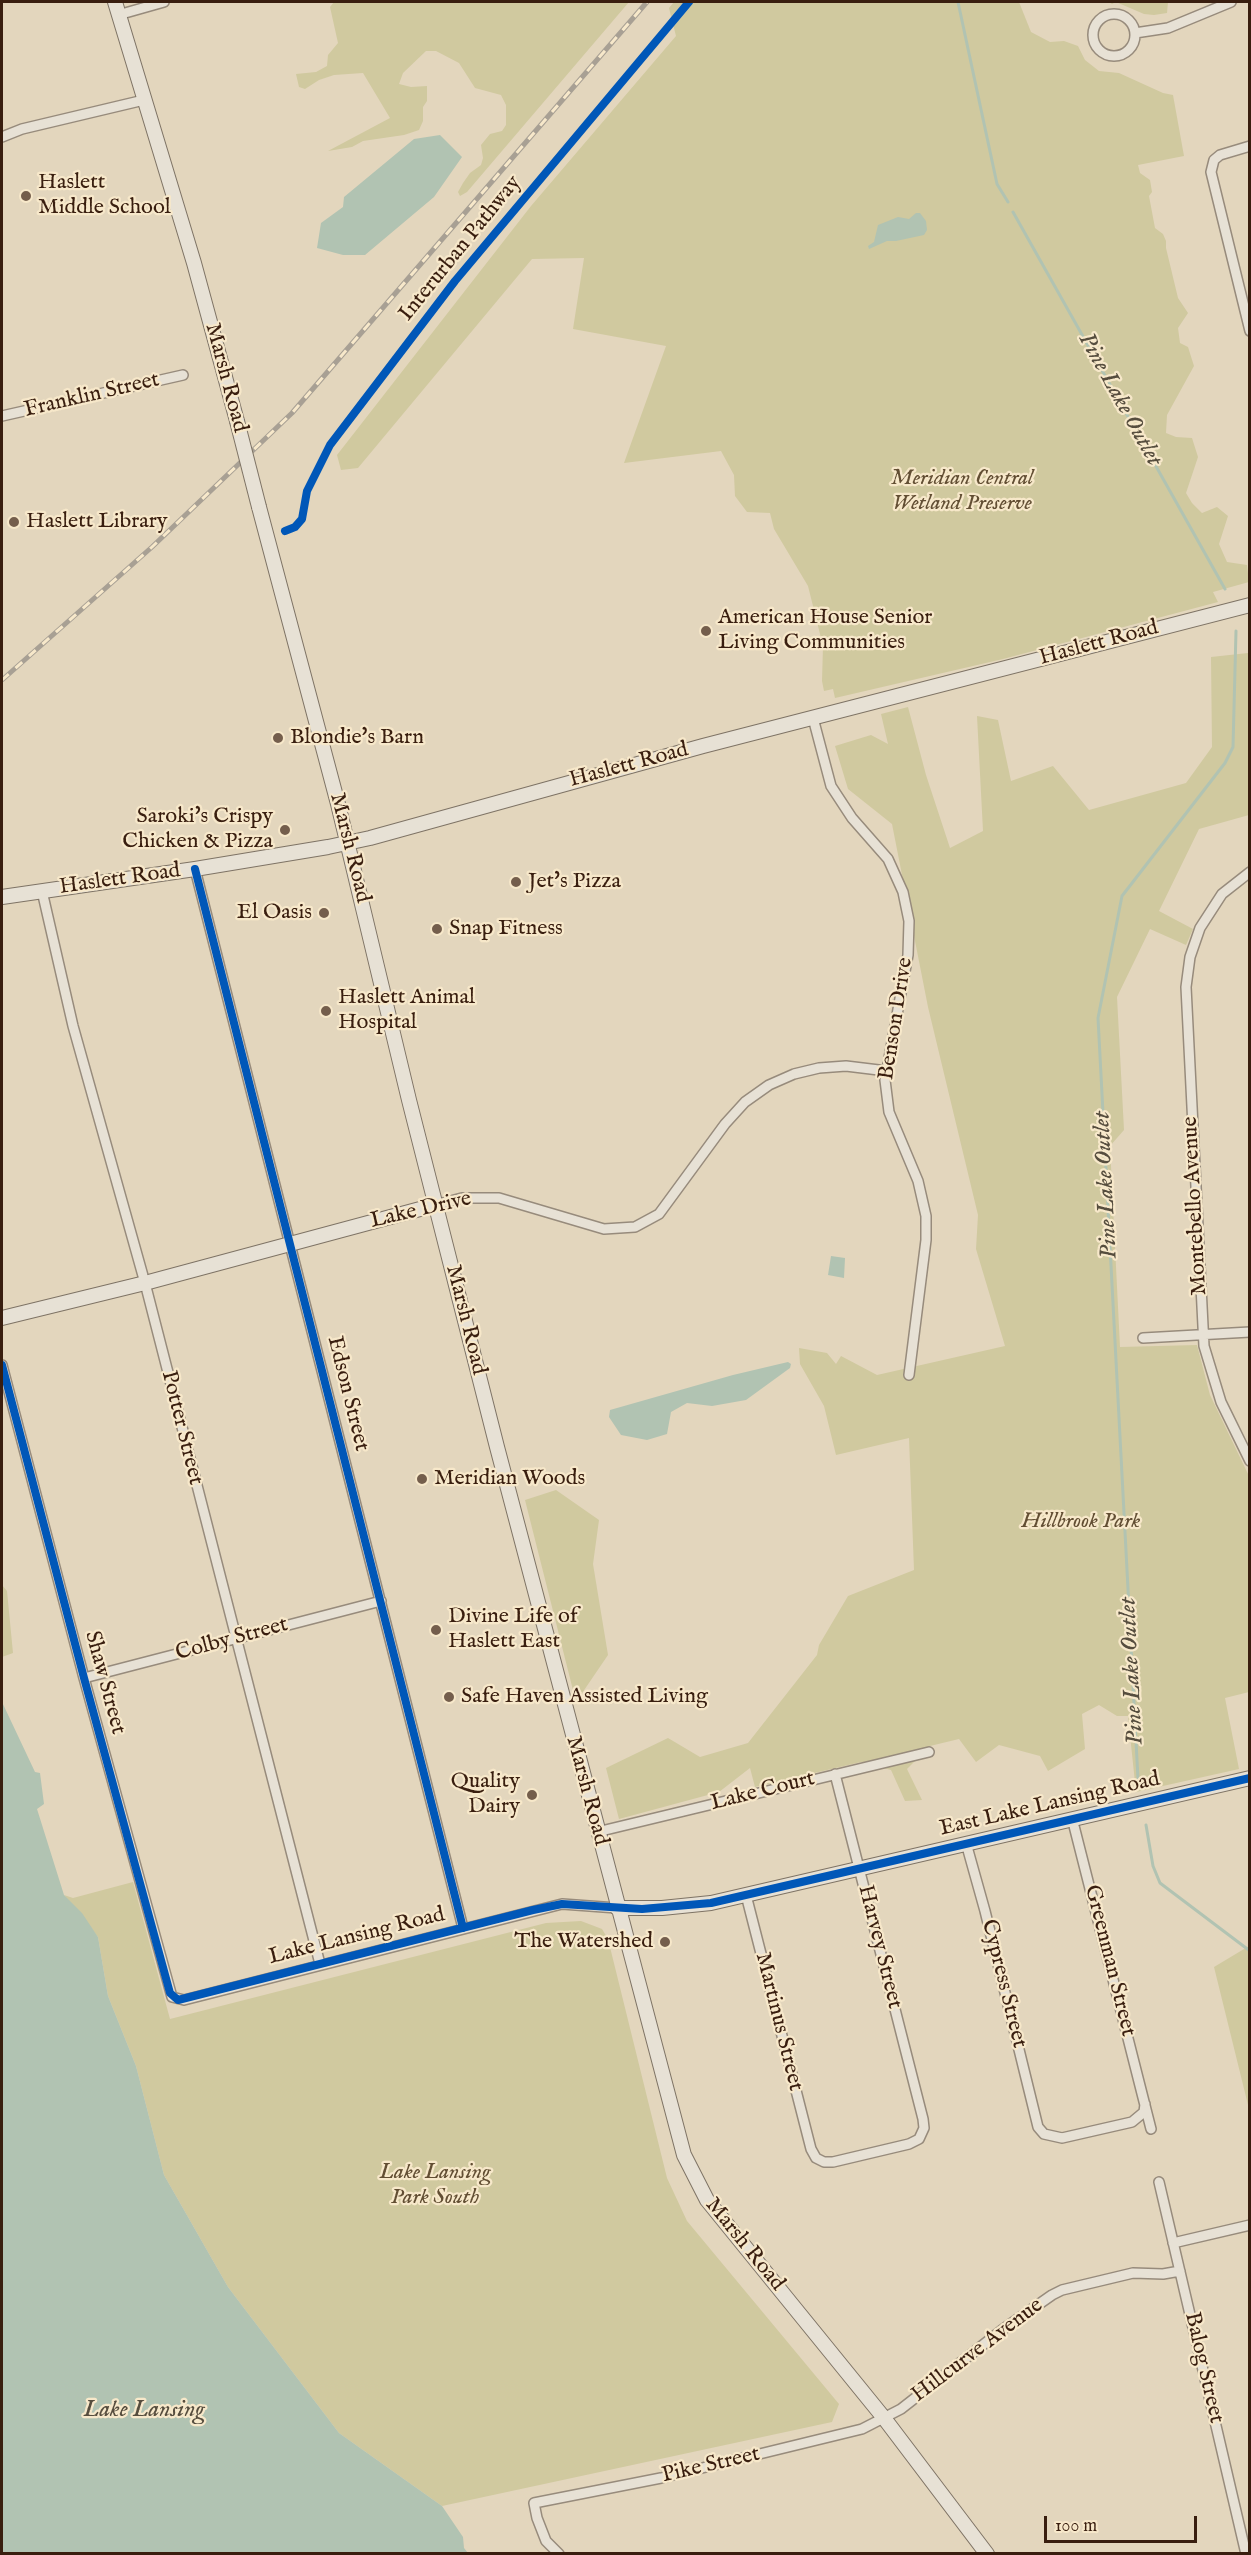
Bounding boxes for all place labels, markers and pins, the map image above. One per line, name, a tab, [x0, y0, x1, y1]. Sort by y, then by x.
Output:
place label: Haslett Middle School	[38, 170, 171, 222]
marker: Haslett Middle School	[19, 189, 33, 203]
place label: Haslett Library	[26, 509, 168, 535]
marker: Haslett Library	[7, 515, 21, 529]
place label: American House Senior Living Communities	[718, 605, 932, 656]
marker: American House Senior Living Communities	[699, 624, 713, 638]
place label: Blondie's Barn	[290, 725, 424, 751]
marker: Blondie's Barn	[271, 731, 285, 745]
place label: Saroki's Crispy Chicken & Pizza	[122, 804, 273, 855]
marker: Saroki's Crispy Chicken & Pizza	[278, 823, 292, 837]
place label: Jet's Pizza	[528, 869, 621, 895]
marker: Jet's Pizza	[509, 875, 523, 889]
place label: El Oasis	[237, 900, 312, 926]
marker: El Oasis	[317, 906, 331, 920]
place label: Snap Fitness	[449, 916, 563, 942]
marker: Snap Fitness	[430, 922, 444, 936]
place label: Haslett Animal Hospital	[338, 985, 475, 1036]
marker: Haslett Animal Hospital	[319, 1004, 333, 1018]
place label: Meridian Woods	[434, 1466, 585, 1492]
marker: Meridian Woods	[415, 1472, 429, 1486]
place label: Divine Life of Haslett East	[448, 1604, 578, 1656]
marker: Divine Life of Haslett East	[429, 1623, 443, 1637]
place label: Safe Haven Assisted Living	[461, 1684, 708, 1710]
marker: Safe Haven Assisted Living	[442, 1690, 456, 1704]
place label: Quality Dairy	[451, 1769, 520, 1820]
marker: Quality Dairy	[525, 1788, 539, 1802]
place label: The Watershed	[514, 1929, 653, 1955]
marker: The Watershed	[658, 1935, 672, 1949]

